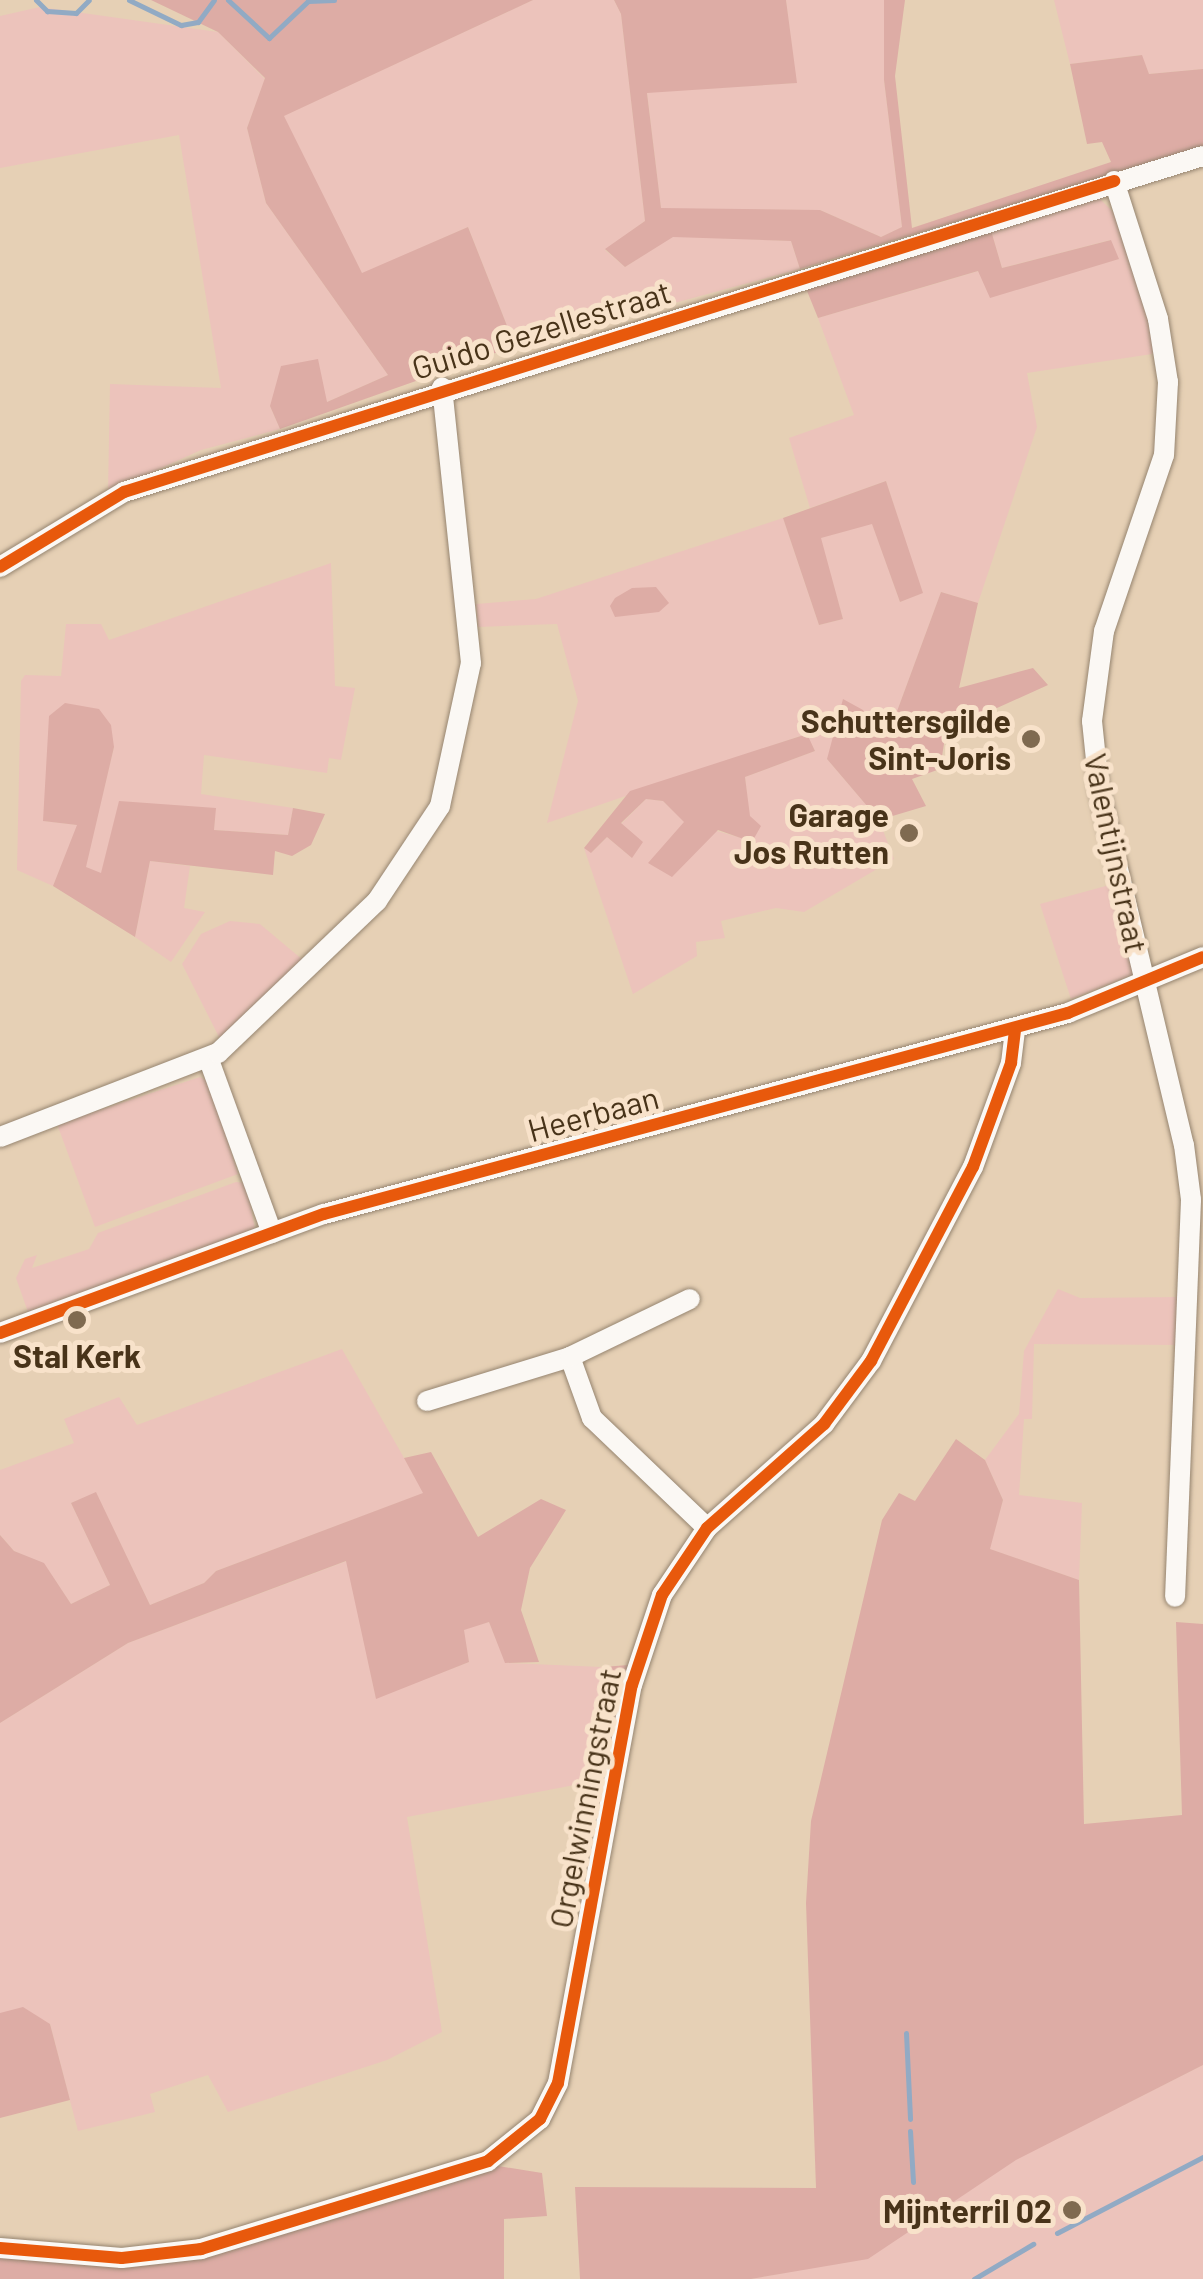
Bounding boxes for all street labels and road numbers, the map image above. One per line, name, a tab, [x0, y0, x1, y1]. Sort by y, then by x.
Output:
street label: Guido Gezellestraat	[407, 271, 675, 387]
street label: Valentijnstraat	[1077, 750, 1157, 956]
street label: Heerbaan	[523, 1077, 663, 1149]
street label: Orgelwinningstraat	[540, 1665, 628, 1931]

